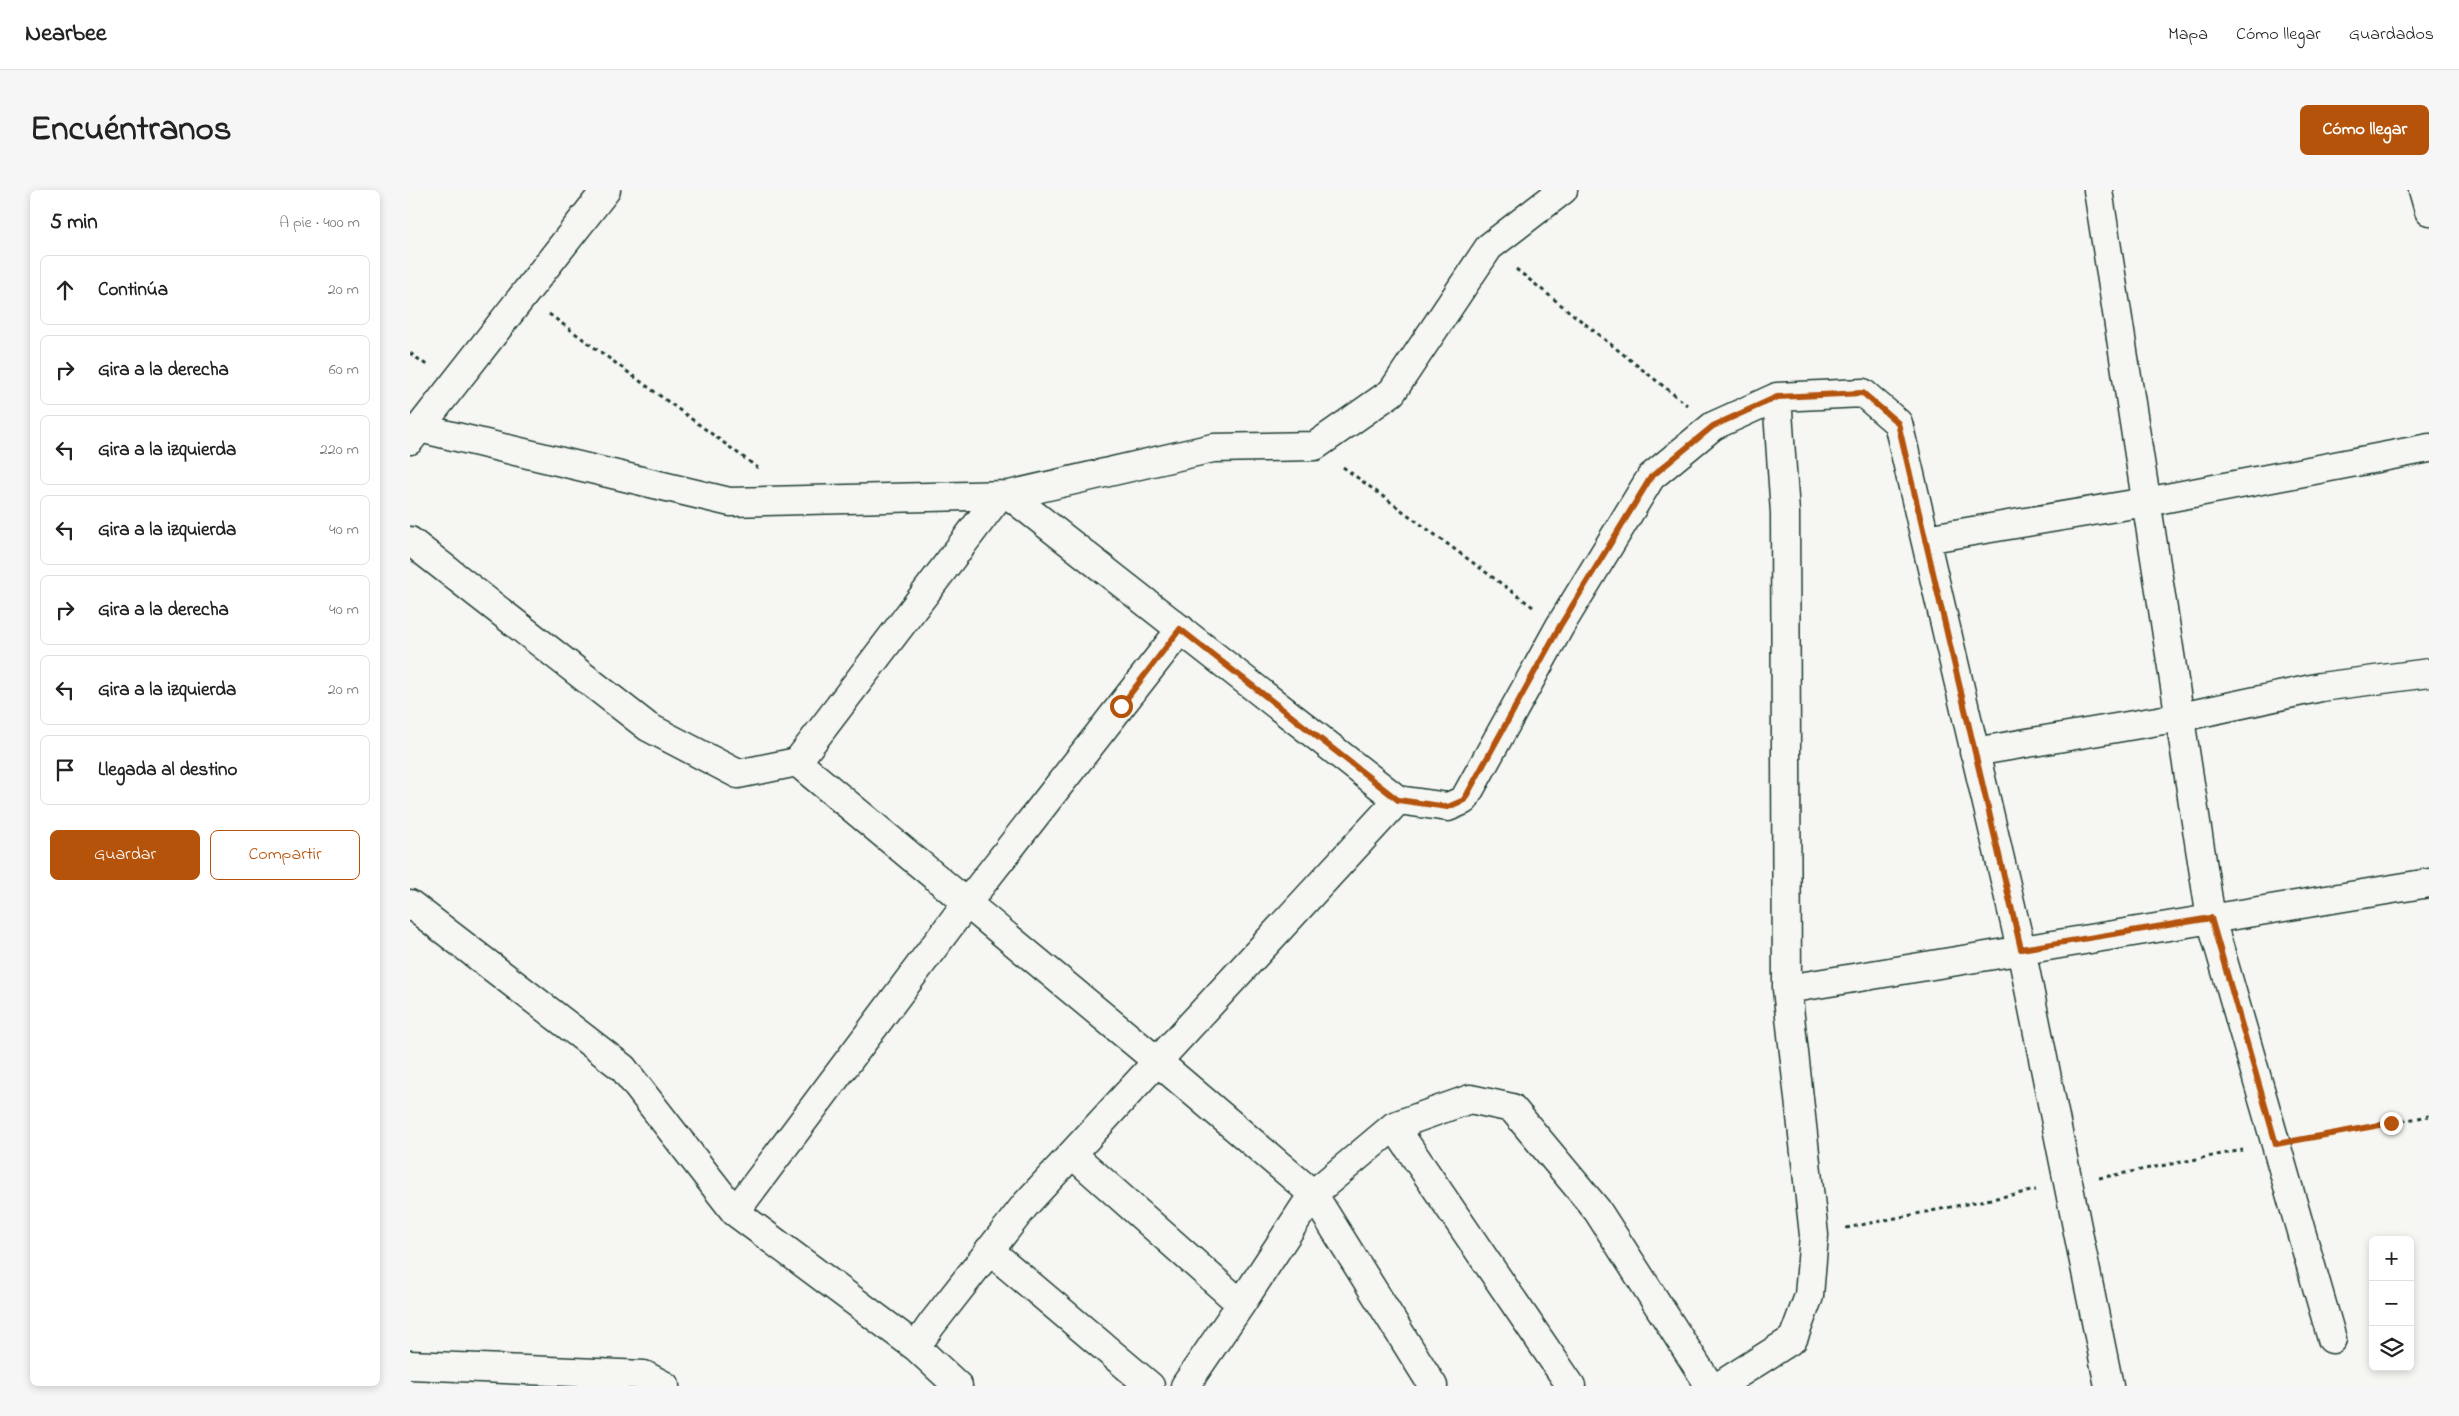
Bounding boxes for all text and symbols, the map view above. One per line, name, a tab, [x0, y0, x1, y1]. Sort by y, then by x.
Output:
text: Nearbee	[25, 17, 107, 52]
text: Mapa	[2168, 22, 2208, 48]
text: Cómo llegar	[2236, 22, 2321, 48]
text: Guardados	[2349, 22, 2434, 48]
text: Encuéntranos	[30, 105, 232, 156]
button: Cómo llegar	[2300, 105, 2429, 155]
text: 5 min	[50, 208, 98, 238]
text: A pie · 400 m	[279, 211, 360, 235]
icon: ahead	[51, 276, 79, 304]
text: Continúa	[98, 277, 168, 304]
text: 20 m	[328, 278, 359, 302]
icon: right	[51, 356, 79, 384]
text: Gira a la derecha	[98, 357, 229, 384]
text: 60 m	[329, 358, 359, 382]
icon: left	[51, 436, 79, 464]
text: Gira a la izquierda	[98, 437, 236, 464]
text: 220 m	[320, 438, 359, 462]
icon: left	[51, 516, 79, 544]
text: Gira a la izquierda	[98, 517, 236, 544]
text: 40 m	[329, 518, 359, 542]
icon: right	[51, 596, 79, 624]
text: Gira a la derecha	[98, 597, 229, 624]
text: 40 m	[329, 598, 359, 622]
icon: left	[51, 676, 79, 704]
text: Gira a la izquierda	[98, 677, 236, 704]
text: 20 m	[328, 678, 359, 702]
route start	[1110, 695, 1133, 718]
icon: arrive	[51, 756, 79, 784]
text: Llegada al destino	[98, 757, 237, 784]
button: Guardar	[50, 830, 200, 880]
button: Compartir	[210, 830, 360, 880]
route end	[2380, 1112, 2403, 1135]
map controls	[2369, 1236, 2414, 1371]
button: +	[2369, 1236, 2414, 1281]
button: −	[2369, 1281, 2414, 1326]
button: layers	[2369, 1326, 2414, 1371]

